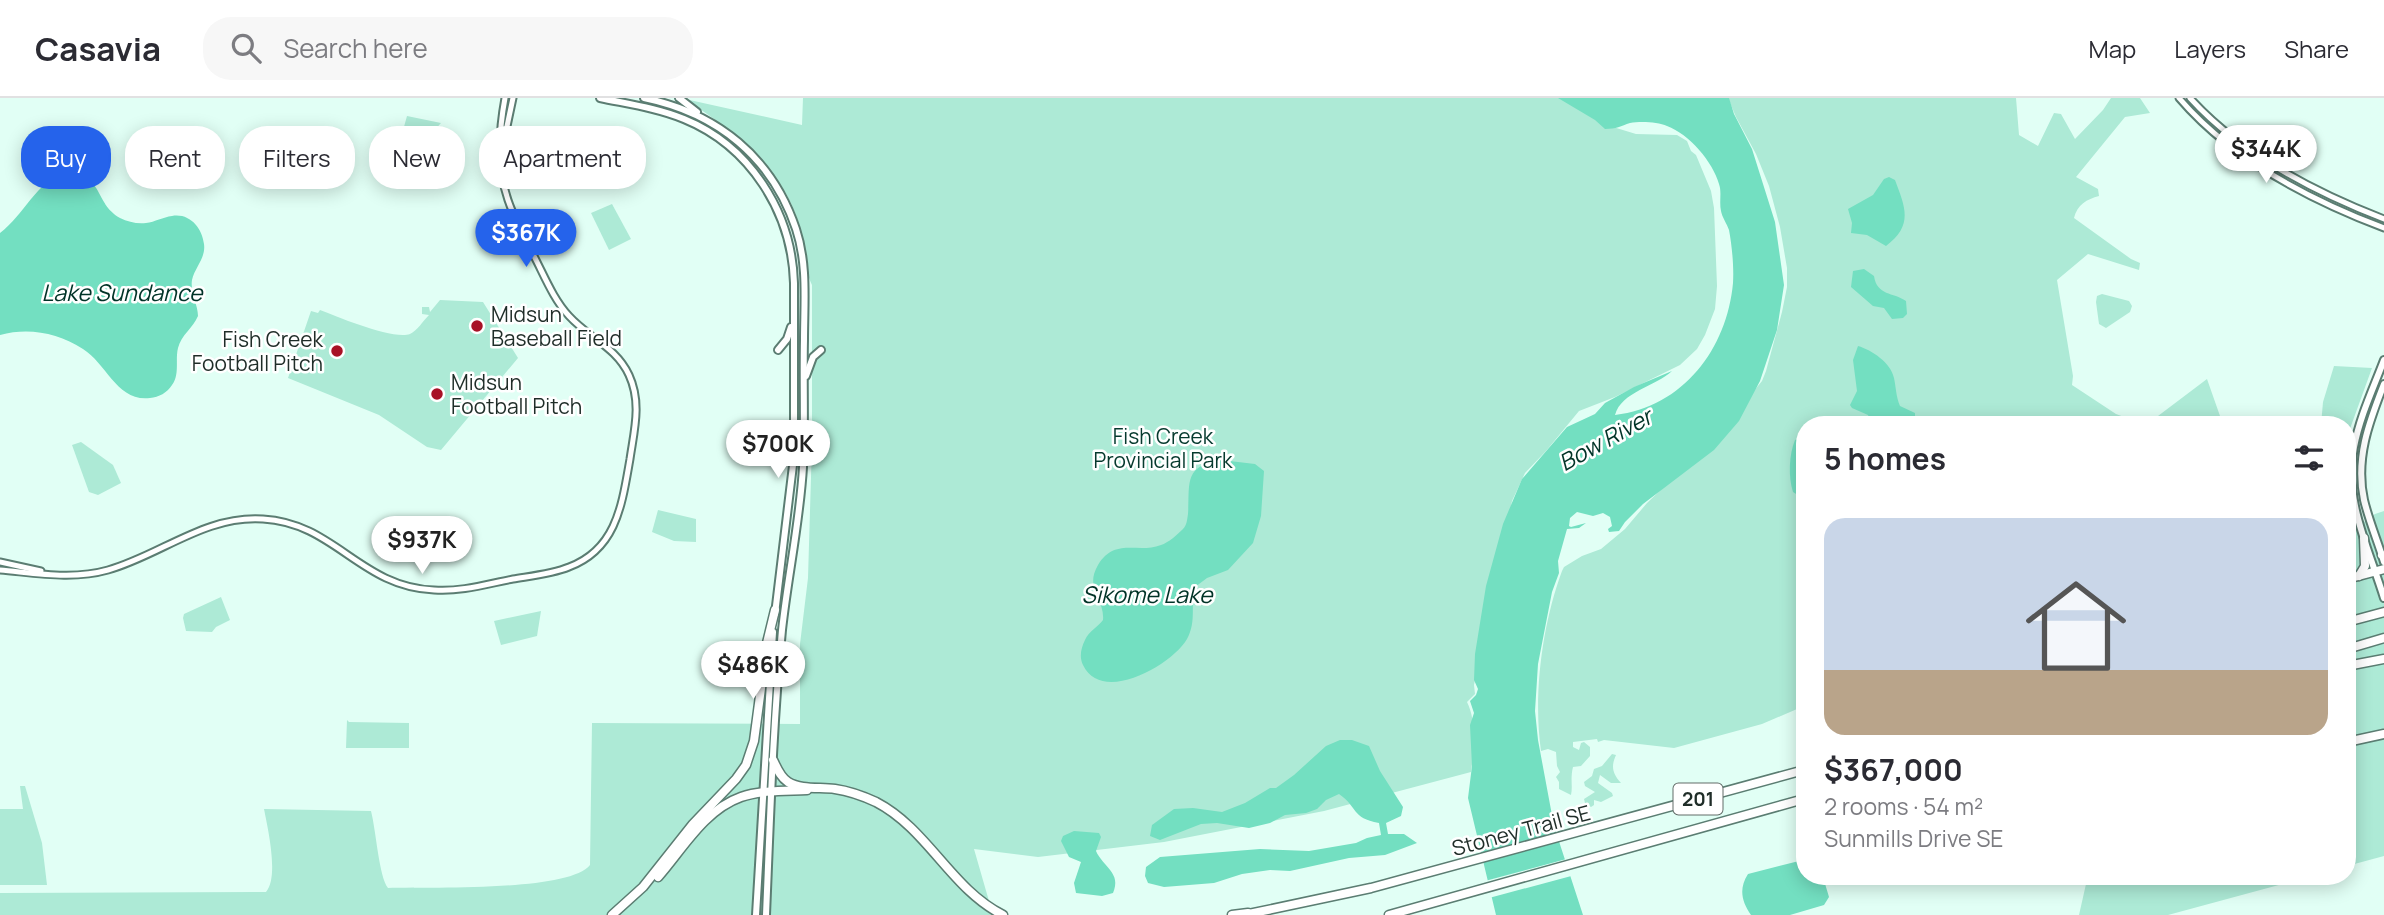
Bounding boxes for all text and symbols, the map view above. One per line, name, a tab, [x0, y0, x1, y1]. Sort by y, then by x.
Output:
search box	[203, 17, 693, 80]
text: Casavia	[35, 26, 161, 71]
icon: search	[227, 29, 265, 67]
text: Search here	[283, 30, 428, 66]
text: Map	[2089, 32, 2136, 65]
text: Layers	[2174, 32, 2246, 65]
text: Share	[2284, 32, 2349, 65]
chip: Buy	[21, 126, 111, 189]
chip: Rent	[125, 126, 225, 189]
chip: Filters	[239, 126, 355, 189]
chip: New	[369, 126, 465, 189]
chip: Apartment	[479, 126, 646, 189]
pin: $344K	[2217, 126, 2315, 185]
text: $344K	[2231, 132, 2301, 164]
pin: $367K	[477, 209, 575, 269]
text: $367K	[491, 216, 561, 248]
water label: Lake Sundance	[42, 276, 204, 308]
place label: Midsun Baseball Field	[491, 300, 622, 352]
marker: Midsun Baseball Field	[469, 318, 485, 334]
place label: Fish Creek Football Pitch	[192, 325, 324, 377]
marker: Fish Creek Football Pitch	[329, 343, 345, 359]
place label: Midsun Football Pitch	[451, 368, 582, 420]
marker: Midsun Football Pitch	[429, 386, 445, 402]
water label: Bow River	[1552, 399, 1660, 478]
pin: $700K	[729, 420, 827, 480]
park label: Fish Creek Provincial Park	[1094, 422, 1233, 474]
text: $700K	[742, 427, 814, 459]
text: 5 homes	[1824, 438, 1946, 479]
icon: filters	[2290, 439, 2328, 477]
pin: $937K	[373, 517, 471, 576]
text: $937K	[387, 523, 457, 555]
icon: home	[2013, 563, 2139, 689]
water label: Sikome Lake	[1082, 578, 1214, 610]
pin: $486K	[704, 642, 802, 701]
text: $486K	[717, 648, 789, 680]
text: $367,000	[1824, 749, 1963, 790]
road number: 201	[1674, 784, 1722, 814]
text: 2 rooms · 54 m²	[1824, 790, 1983, 822]
street label: Stoney Trail SE	[1449, 798, 1593, 862]
text: Sunmills Drive SE	[1824, 822, 2003, 854]

